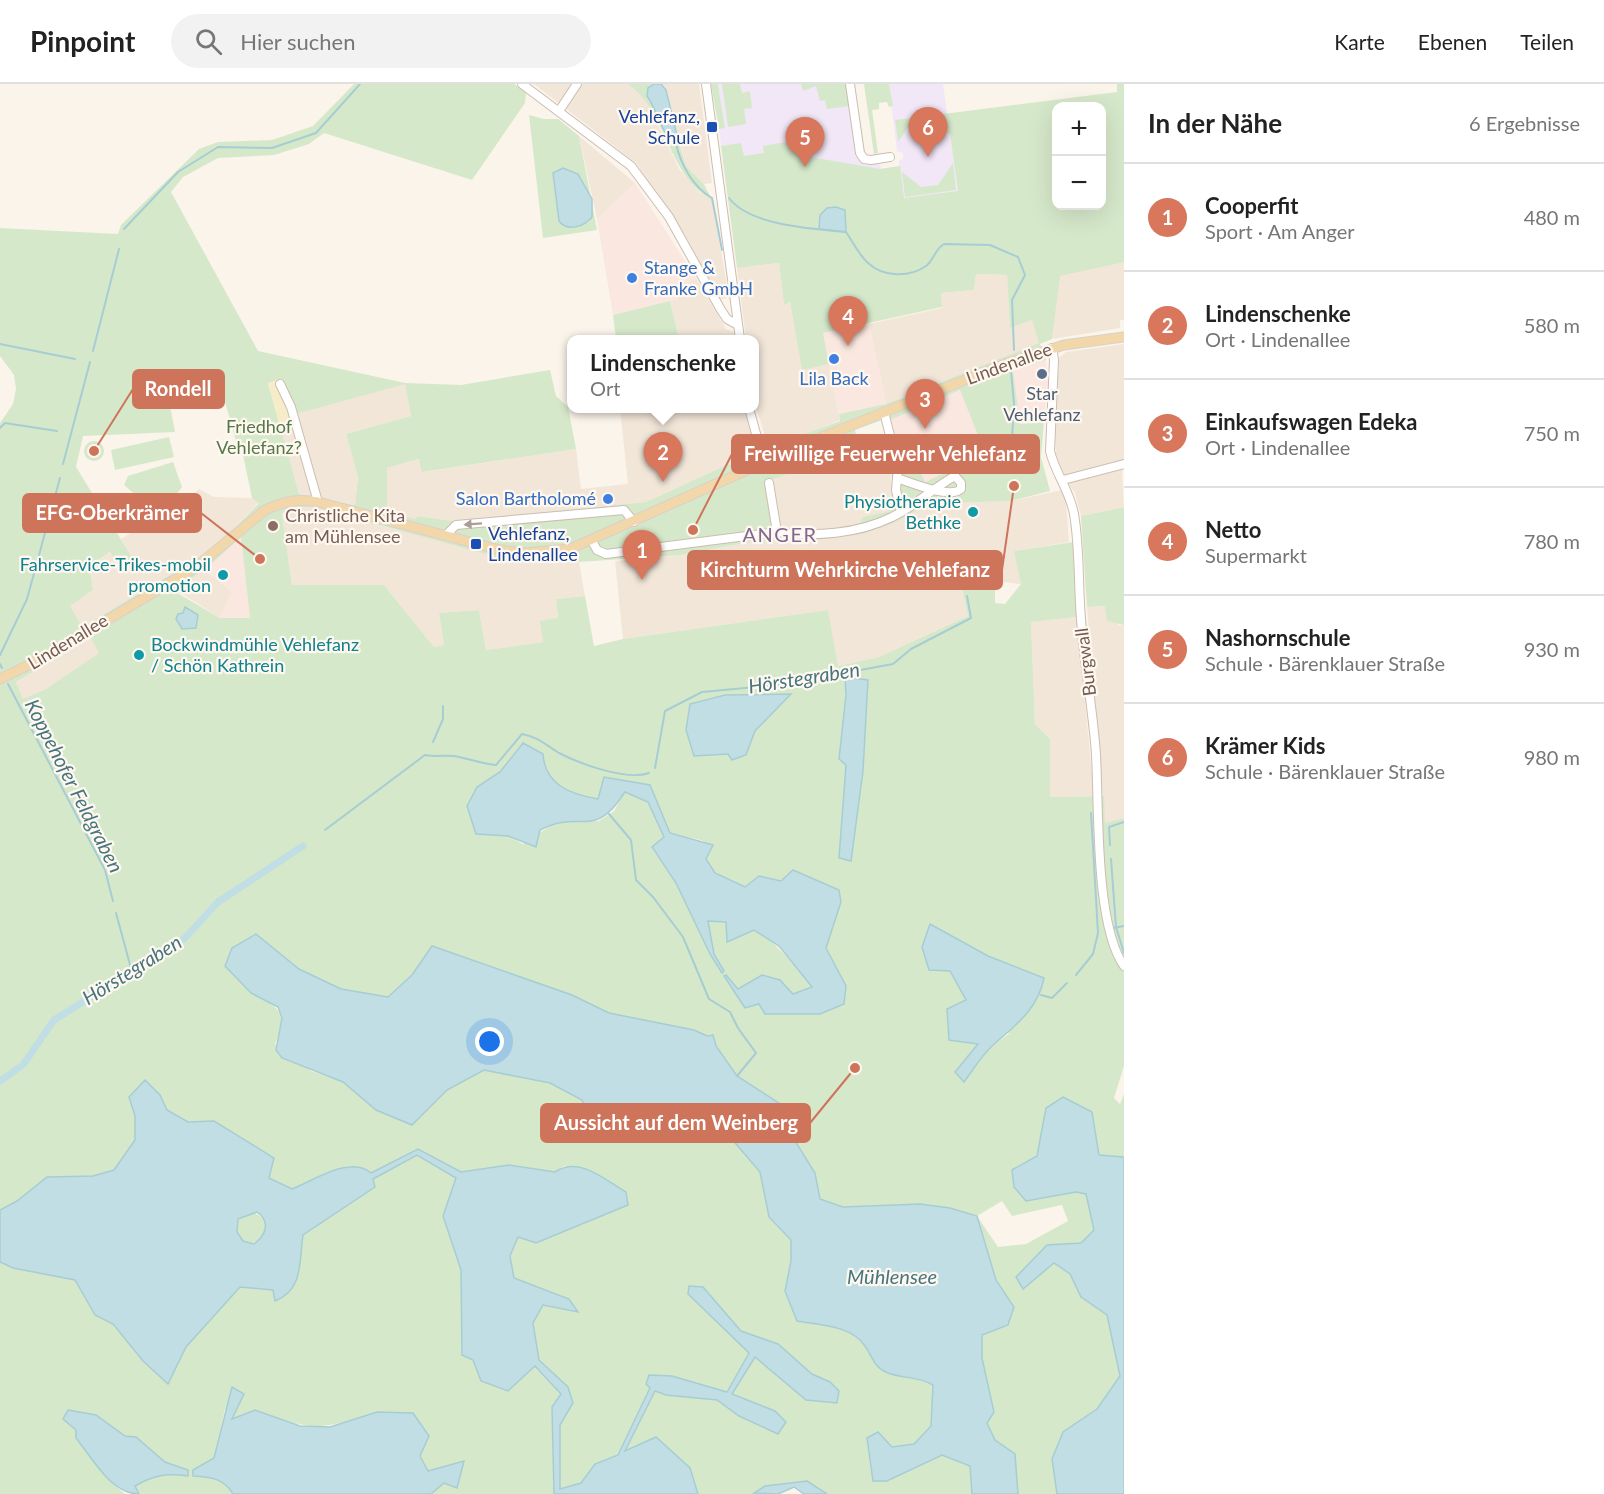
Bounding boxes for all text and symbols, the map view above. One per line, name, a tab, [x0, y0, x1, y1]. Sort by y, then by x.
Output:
search box	[171, 14, 591, 68]
text: Pinpoint	[30, 24, 135, 58]
icon: search	[192, 25, 225, 58]
text: Hier suchen	[240, 28, 355, 55]
text: Karte	[1334, 29, 1385, 54]
text: Ebenen	[1418, 29, 1487, 54]
text: Teilen	[1520, 29, 1574, 54]
map controls	[1052, 102, 1106, 210]
button: +	[1052, 102, 1106, 156]
place label: Vehlefanz, Schule	[618, 105, 700, 148]
pin: 6	[908, 107, 948, 157]
text: In der Nähe	[1148, 107, 1282, 139]
text: 6 Ergebnisse	[1469, 111, 1580, 135]
pin: 5	[786, 118, 824, 167]
marker: Vehlefanz, Schule	[705, 120, 719, 134]
button: −	[1052, 156, 1106, 210]
text: Cooperfit	[1205, 192, 1298, 219]
text: 1	[1162, 205, 1173, 229]
text: 480 m	[1524, 205, 1580, 229]
text: Sport · Am Anger	[1205, 219, 1355, 243]
place label: Stange & Franke GmbH	[644, 256, 753, 299]
marker: Stange & Franke GmbH	[625, 271, 639, 285]
pin: 4	[828, 296, 868, 346]
text: Lindenschenke	[1205, 300, 1351, 327]
text: 2	[1162, 313, 1173, 337]
text: 580 m	[1524, 313, 1580, 337]
text: Ort · Lindenallee	[1205, 327, 1350, 351]
popup	[567, 335, 759, 413]
street label: Lindenallee	[963, 337, 1055, 389]
text: Lindenschenke	[590, 349, 736, 376]
marker: Lila Back	[827, 352, 841, 366]
place label: Lila Back	[799, 367, 870, 389]
marker: Star Vehlefanz	[1035, 367, 1049, 381]
callout: Rondell	[133, 370, 224, 408]
text: Rondell	[145, 376, 211, 400]
text: Ort	[590, 376, 620, 400]
pin: 3	[906, 380, 944, 429]
place label: Star Vehlefanz	[1003, 382, 1081, 425]
text: Einkaufswagen Edeka	[1205, 408, 1418, 435]
park label: Friedhof Vehlefanz?	[216, 415, 302, 458]
text: 3	[1162, 421, 1173, 445]
text: 750 m	[1524, 421, 1580, 445]
pin: 2	[644, 432, 682, 482]
callout: Freiwillige Feuerwehr Vehlefanz	[732, 435, 1039, 473]
text: Ort · Lindenallee	[1205, 435, 1350, 459]
text: Freiwillige Feuerwehr Vehlefanz	[744, 441, 1026, 465]
place label: Salon Bartholomé	[456, 487, 596, 509]
place label: Physiotherapie Bethke	[844, 490, 961, 533]
marker: Salon Bartholomé	[601, 492, 615, 506]
callout: EFG-Oberkrämer	[23, 494, 201, 532]
text: EFG-Oberkrämer	[35, 500, 189, 524]
place label: Christliche Kita am Mühlensee	[285, 504, 405, 547]
marker: Physiotherapie Bethke	[966, 505, 980, 519]
text: Netto	[1205, 516, 1261, 543]
marker: Christliche Kita am Mühlensee	[266, 519, 280, 533]
one-way arrow	[463, 519, 482, 528]
place label: Vehlefanz, Lindenallee	[488, 522, 578, 565]
district label: ANGER	[743, 522, 818, 546]
text: 4	[1162, 529, 1173, 553]
text: 780 m	[1524, 529, 1580, 553]
pin: 1	[622, 530, 662, 580]
marker: Vehlefanz, Lindenallee	[469, 537, 483, 551]
text: Supermarkt	[1205, 543, 1307, 567]
callout: Kirchturm Wehrkirche Vehlefanz	[688, 551, 1002, 589]
place label: Fahrservice-Trikes-mobil promotion	[20, 553, 211, 596]
text: Kirchturm Wehrkirche Vehlefanz	[700, 557, 990, 581]
marker: Fahrservice-Trikes-mobil promotion	[216, 568, 230, 582]
street label: Lindenallee	[23, 609, 112, 674]
text: Nashornschule	[1205, 624, 1350, 651]
street label: Burgwall	[1070, 627, 1100, 698]
place label: Bockwindmühle Vehlefanz / Schön Kathrein	[151, 633, 359, 676]
text: 5	[1162, 637, 1173, 661]
text: 930 m	[1524, 637, 1580, 661]
marker: Bockwindmühle Vehlefanz / Schön Kathrein	[132, 648, 146, 662]
text: Schule · Bärenklauer Straße	[1205, 651, 1445, 675]
water label: Hörstegraben	[746, 656, 861, 698]
water label: Koppehofer Feldgraben	[21, 695, 129, 876]
text: Krämer Kids	[1205, 732, 1325, 759]
text: 6	[1162, 745, 1173, 769]
text: 980 m	[1524, 745, 1580, 769]
text: Schule · Bärenklauer Straße	[1205, 759, 1445, 783]
water label: Hörstegraben	[77, 929, 186, 1009]
your location	[475, 1027, 504, 1056]
callout: Aussicht auf dem Weinberg	[541, 1104, 810, 1142]
text: Aussicht auf dem Weinberg	[553, 1110, 798, 1134]
water label: Mühlensee	[847, 1264, 937, 1288]

